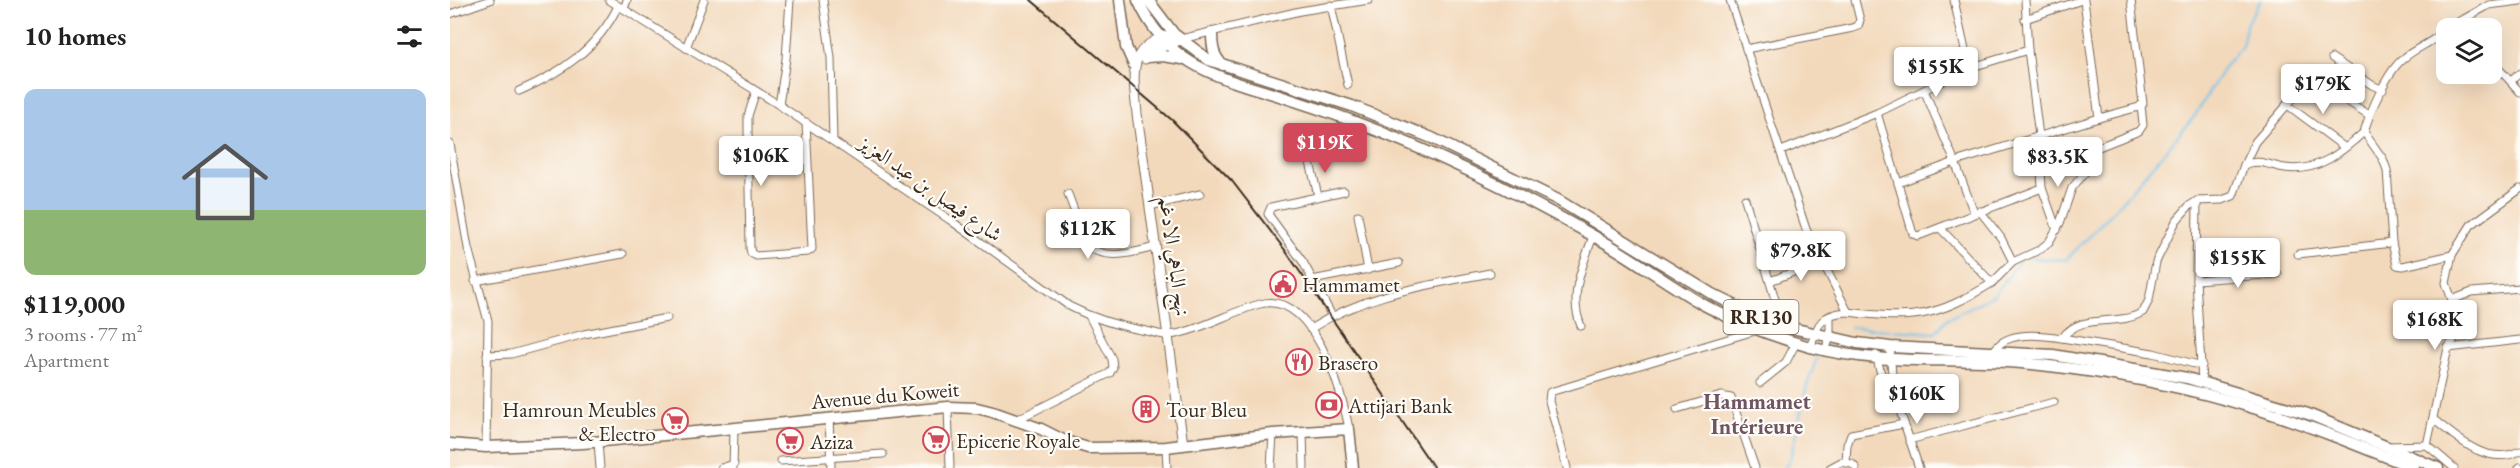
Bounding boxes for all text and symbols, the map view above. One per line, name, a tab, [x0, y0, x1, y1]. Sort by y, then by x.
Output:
map controls	[2436, 18, 2502, 84]
button: layers	[2436, 18, 2502, 84]
text: 10 homes	[24, 19, 126, 53]
icon: filters	[393, 20, 426, 53]
pin: $155K	[1894, 47, 1978, 98]
text: $155K	[1908, 53, 1964, 79]
pin: $179K	[2281, 64, 2365, 115]
text: $179K	[2295, 70, 2351, 96]
pin: $119K	[1283, 123, 1367, 174]
street label: شارع فيصل بن عبد العزيز	[850, 127, 1008, 252]
icon: home	[171, 128, 279, 236]
text: $119K	[1297, 129, 1353, 155]
pin: $106K	[719, 136, 803, 187]
pin: $83.5K	[2009, 137, 2107, 188]
text: $106K	[733, 142, 789, 168]
text: $83.5K	[2027, 143, 2089, 169]
street label: نهج الباهي الادغم	[1146, 194, 1197, 319]
pin: $112K	[1046, 209, 1130, 260]
text: $112K	[1060, 215, 1116, 241]
pin: $79.8K	[1752, 231, 1850, 282]
text: $79.8K	[1770, 237, 1832, 263]
pin: $155K	[2196, 238, 2280, 289]
text: $155K	[2210, 244, 2266, 270]
public building icon: Hammamet	[1268, 269, 1298, 299]
place label: Hammamet	[1302, 271, 1400, 298]
text: $119,000	[24, 287, 125, 321]
road number: RR130	[1724, 300, 1798, 334]
pin: $168K	[2393, 300, 2477, 351]
text: $168K	[2407, 306, 2463, 332]
text: 3 rooms · 77 m²	[24, 321, 143, 347]
text: Apartment	[24, 347, 109, 373]
restaurant icon: Brasero	[1284, 347, 1314, 377]
place label: Brasero	[1318, 349, 1378, 376]
pin: $160K	[1875, 374, 1959, 425]
street label: Avenue du Koweit	[809, 375, 961, 415]
text: $160K	[1889, 380, 1945, 406]
district label: Hammamet Intérieure	[1703, 387, 1812, 441]
bank icon: Attijari Bank	[1314, 390, 1344, 420]
place label: Attijari Bank	[1347, 392, 1453, 419]
building icon: Tour Bleu	[1131, 394, 1161, 424]
place label: Hamroun Meubles & Electro	[502, 396, 656, 447]
place label: Tour Bleu	[1166, 396, 1247, 423]
supermarket icon: Hamroun Meubles & Electro	[660, 406, 690, 436]
supermarket icon: Epicerie Royale	[921, 425, 951, 455]
supermarket icon: Aziza	[775, 426, 805, 456]
place label: Epicerie Royale	[956, 427, 1080, 454]
place label: Aziza	[809, 428, 854, 455]

